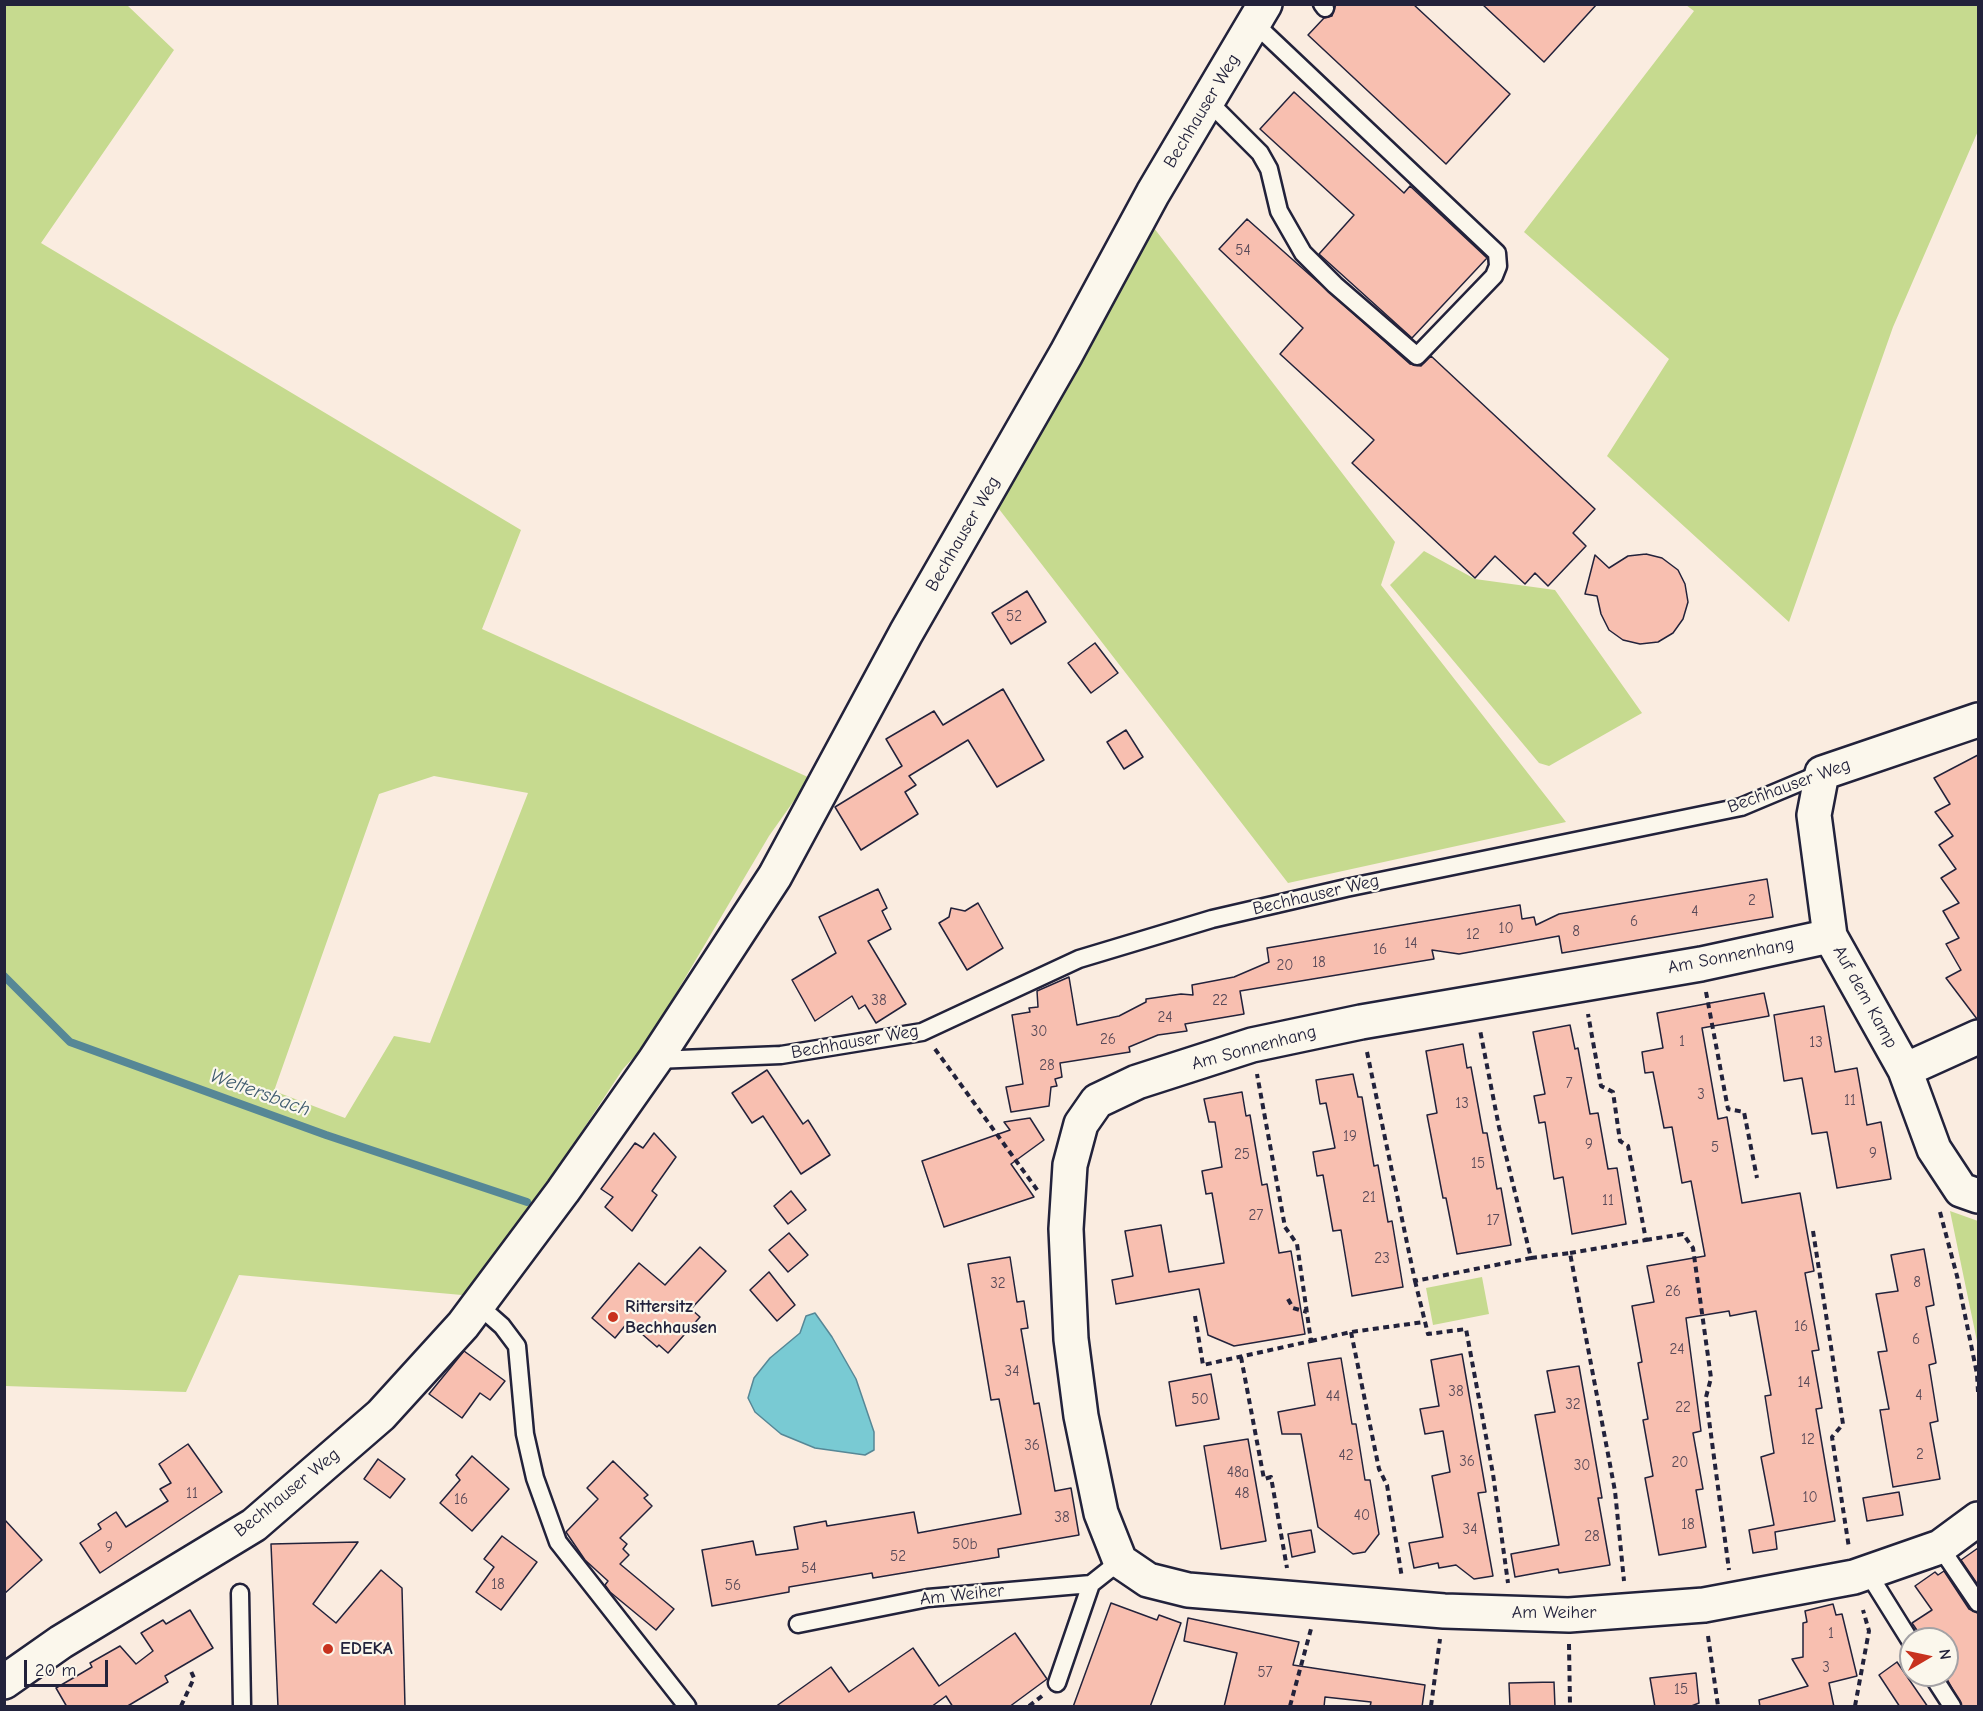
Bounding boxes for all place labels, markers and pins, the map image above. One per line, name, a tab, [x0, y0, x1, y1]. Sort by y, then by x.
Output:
place label: Rittersitz Bechhausen	[625, 1296, 717, 1338]
marker: Rittersitz Bechhausen	[606, 1310, 620, 1324]
place label: EDEKA	[340, 1638, 393, 1660]
marker: EDEKA	[321, 1642, 335, 1656]

